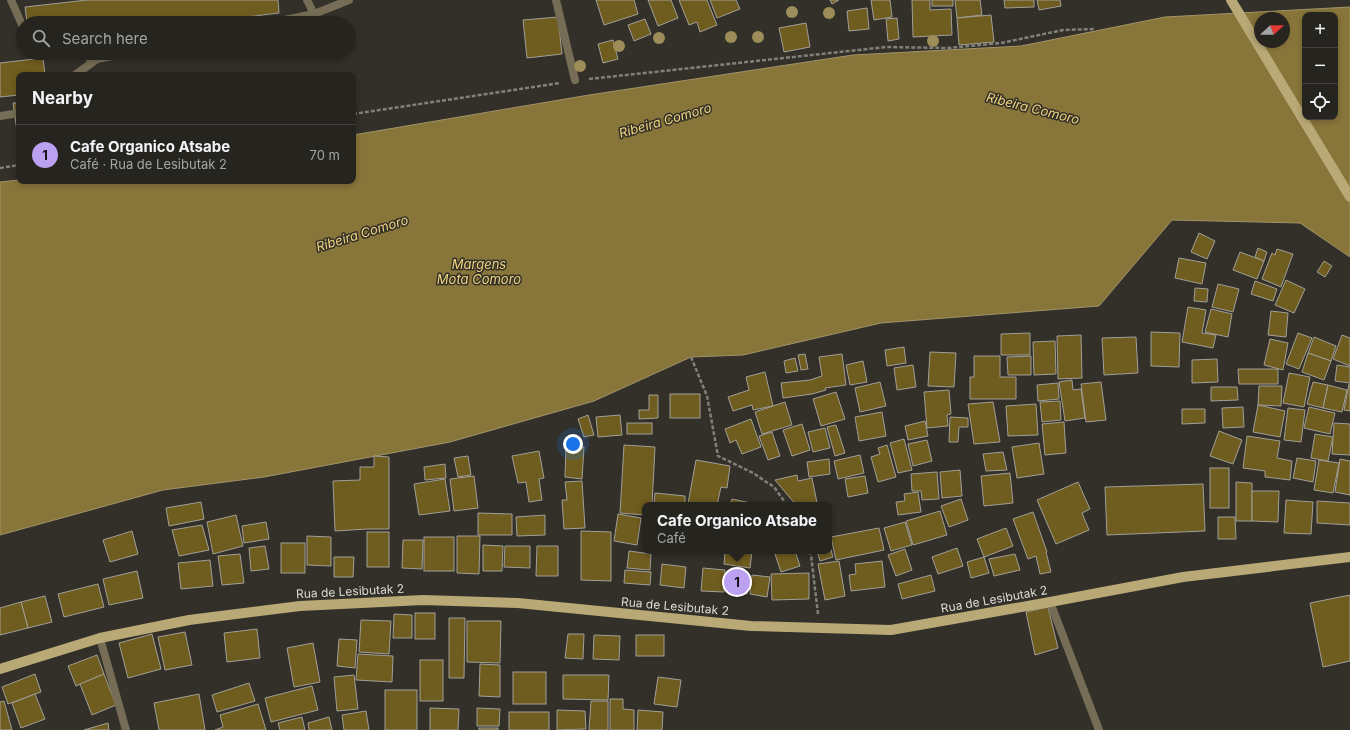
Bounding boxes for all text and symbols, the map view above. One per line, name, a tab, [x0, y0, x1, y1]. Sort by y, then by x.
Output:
north arrow	[1254, 12, 1290, 48]
map controls	[1302, 12, 1338, 120]
button: +	[1302, 12, 1338, 48]
search box	[16, 16, 356, 60]
icon: search	[30, 27, 52, 49]
text: Search here	[62, 29, 148, 48]
button: −	[1302, 48, 1338, 84]
button: locate	[1302, 84, 1338, 120]
text: Nearby	[32, 88, 93, 108]
water label: Ribeira Comoro	[985, 89, 1081, 127]
water label: Ribeira Comoro	[617, 99, 713, 141]
text: Cafe Organico Atsabe	[70, 137, 230, 156]
text: 1	[42, 147, 48, 163]
text: 70 m	[310, 147, 340, 163]
text: Café · Rua de Lesibutak 2	[70, 156, 227, 172]
water label: Ribeira Comoro	[314, 211, 410, 255]
water label: Margens Mota Comoro	[437, 256, 521, 287]
your location	[563, 434, 583, 454]
popup	[642, 502, 832, 554]
text: Cafe Organico Atsabe	[657, 511, 817, 530]
text: Café	[657, 530, 686, 546]
pin: 1	[724, 567, 750, 597]
street label: Rua de Lesibutak 2	[296, 581, 404, 601]
street label: Rua de Lesibutak 2	[939, 582, 1049, 616]
street label: Rua de Lesibutak 2	[620, 594, 730, 618]

